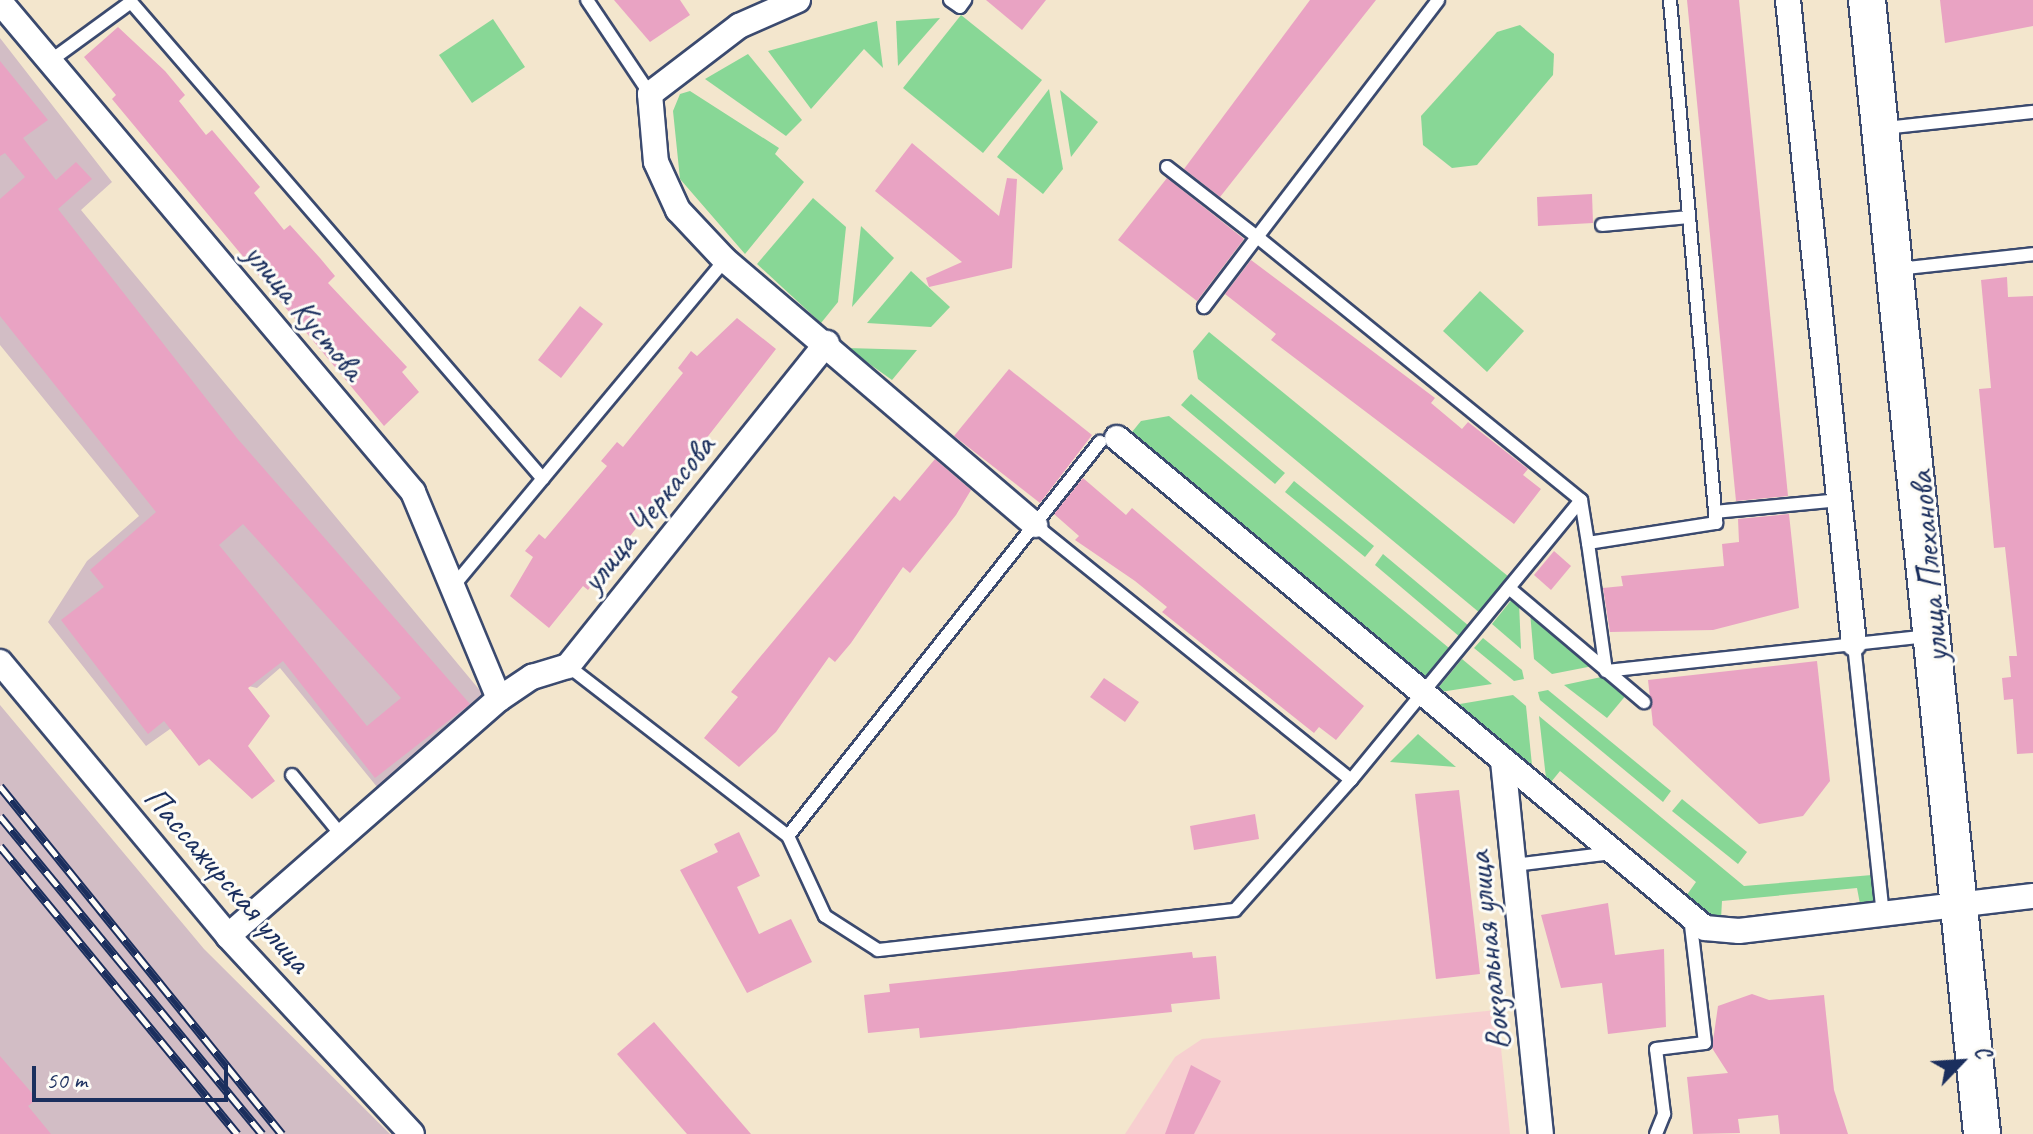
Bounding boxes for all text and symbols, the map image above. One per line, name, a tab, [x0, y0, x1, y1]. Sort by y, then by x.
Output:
street label: улица Кустова	[235, 233, 375, 389]
street label: улица Черкасова	[571, 426, 723, 600]
street label: улица Плеханова	[1899, 469, 1957, 665]
street label: Пассажирская улица	[135, 776, 321, 982]
street label: Вокзальная улица	[1457, 849, 1519, 1053]
north arrow	[1921, 1022, 2001, 1102]
text: С	[1968, 1041, 1998, 1063]
scale bar	[36, 1050, 232, 1100]
text: 50 m	[46, 1065, 87, 1095]

